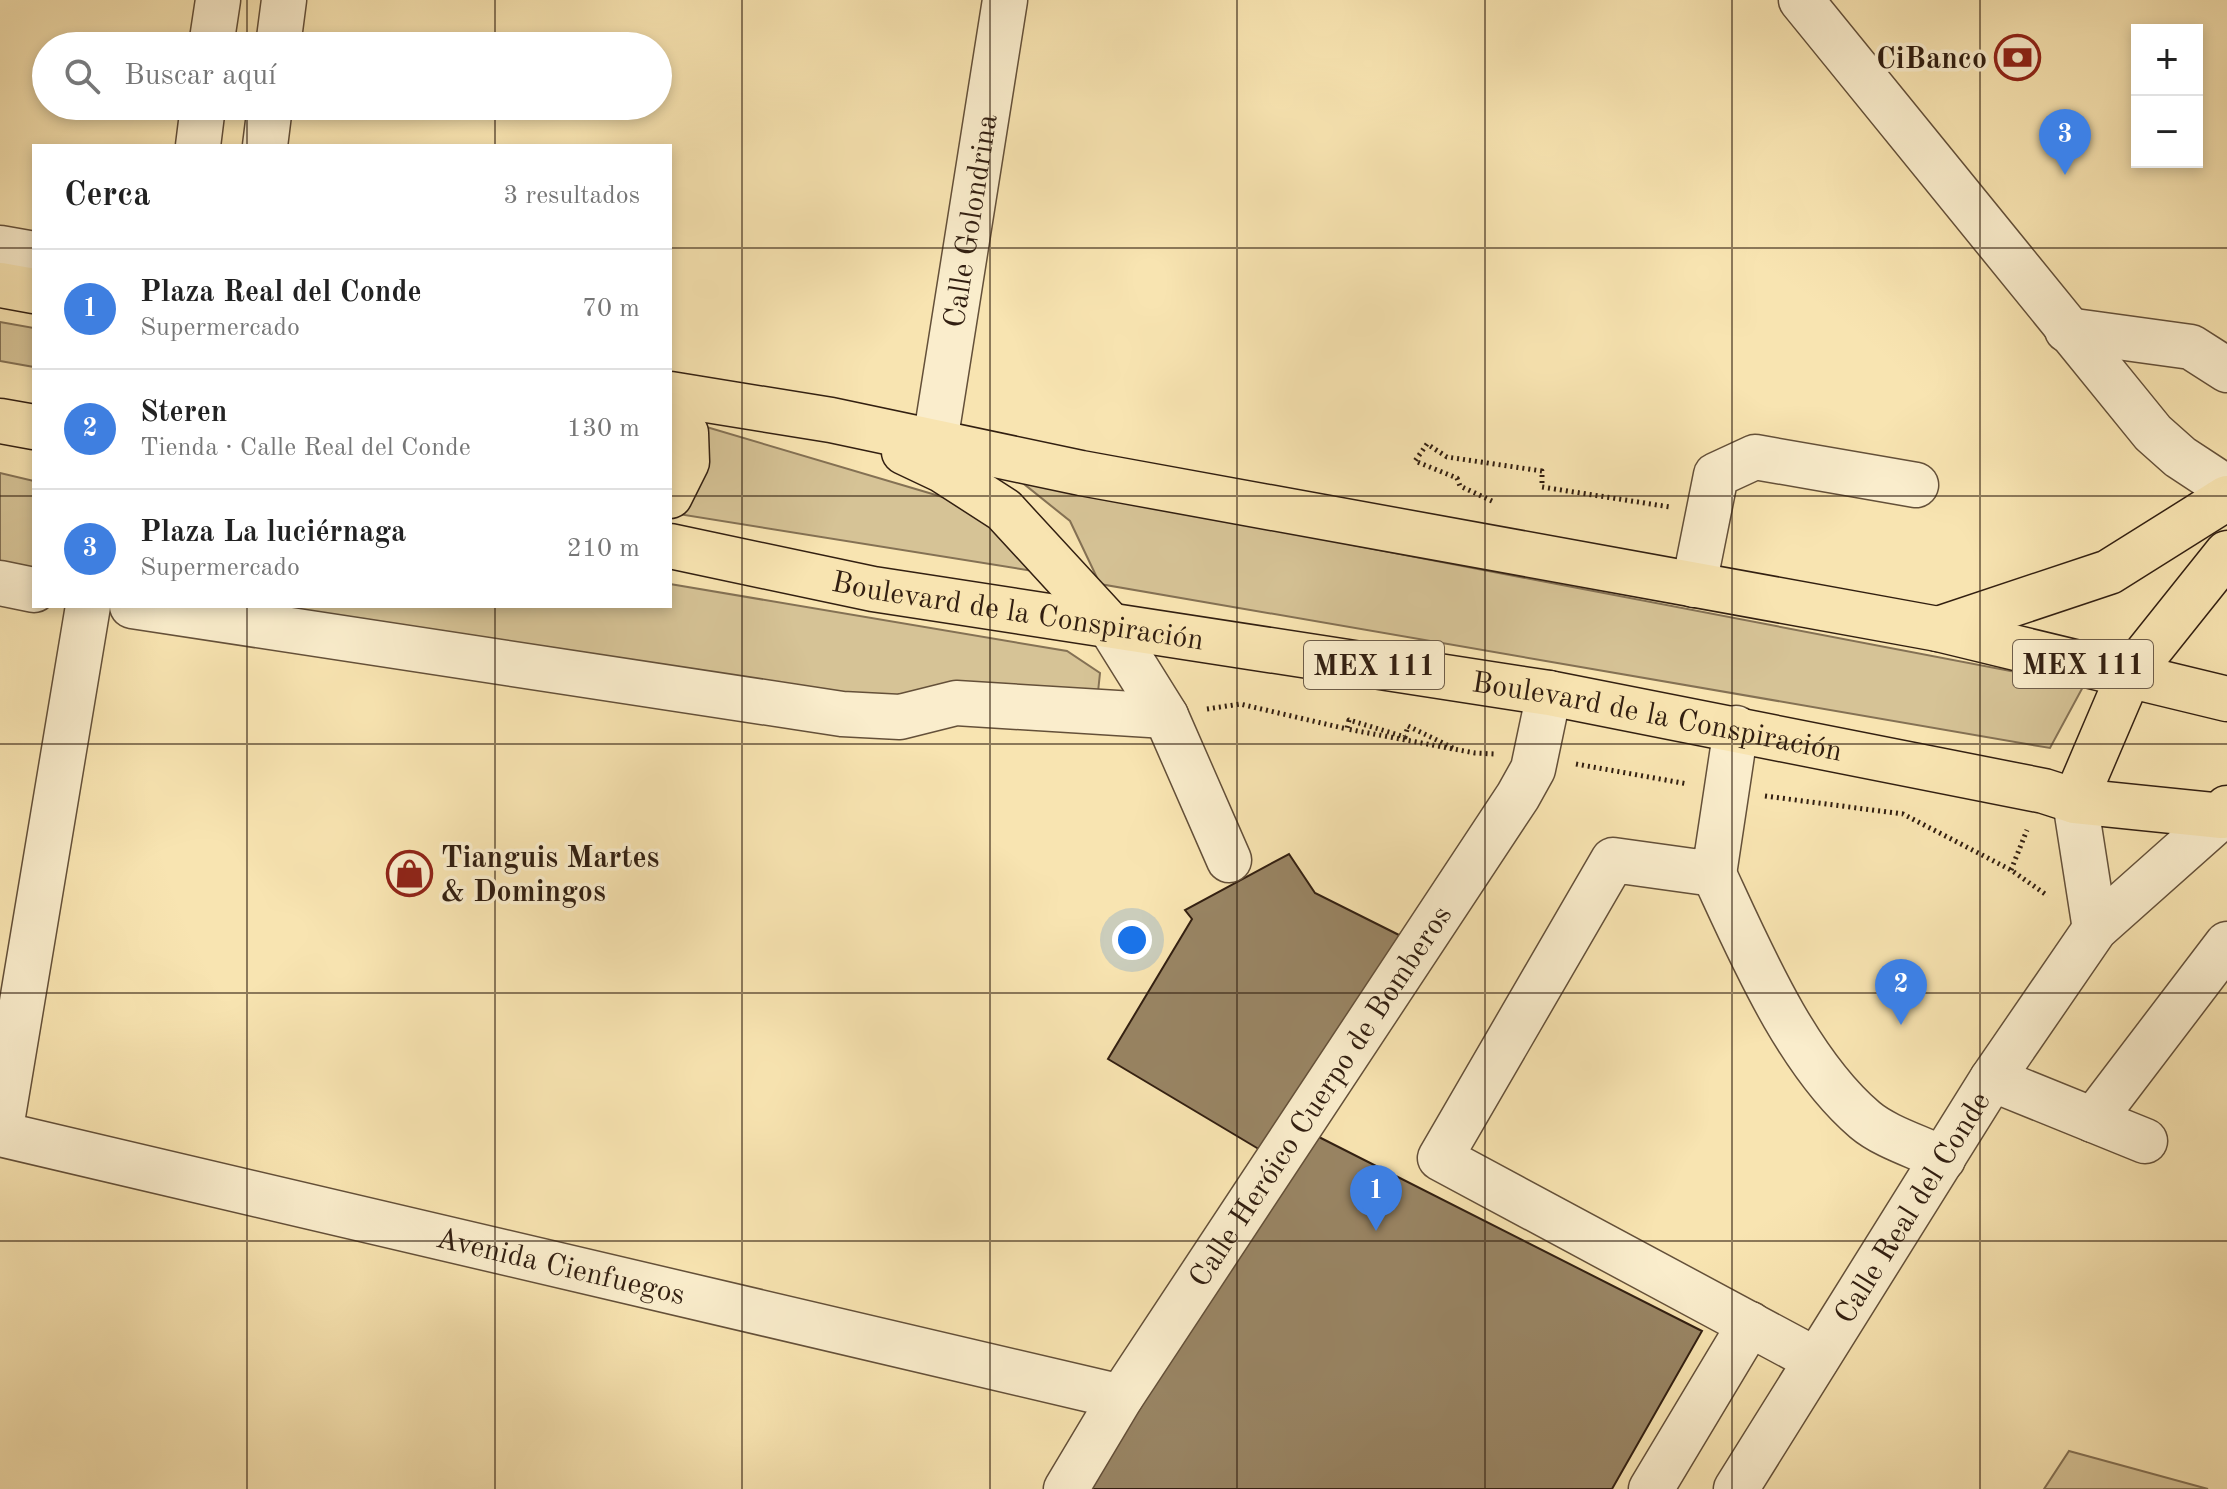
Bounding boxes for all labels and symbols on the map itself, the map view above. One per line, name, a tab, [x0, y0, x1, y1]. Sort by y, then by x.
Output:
bank icon: CiBanco	[1994, 34, 2042, 82]
place label: CiBanco	[1876, 45, 1987, 75]
pin: 3	[2039, 109, 2091, 175]
street label: Calle Golondrina	[940, 112, 1004, 330]
street label: Boulevard de la Conspiración	[829, 568, 1206, 657]
road number: MEX 111	[2013, 640, 2153, 688]
road number: MEX 111	[1304, 641, 1444, 689]
street label: Boulevard de la Conspiración	[1470, 668, 1845, 768]
place label: Tianguis Martes & Domingos	[441, 844, 660, 908]
shop icon: Tianguis Martes & Domingos	[386, 850, 434, 898]
street label: Calle Heróico Cuerpo de Bomberos	[1185, 901, 1458, 1293]
your location	[1112, 920, 1152, 960]
pin: 2	[1875, 959, 1927, 1025]
street label: Calle Real del Conde	[1830, 1087, 1997, 1330]
pin: 1	[1350, 1165, 1402, 1231]
street label: Avenida Cienfuegos	[433, 1224, 688, 1311]

